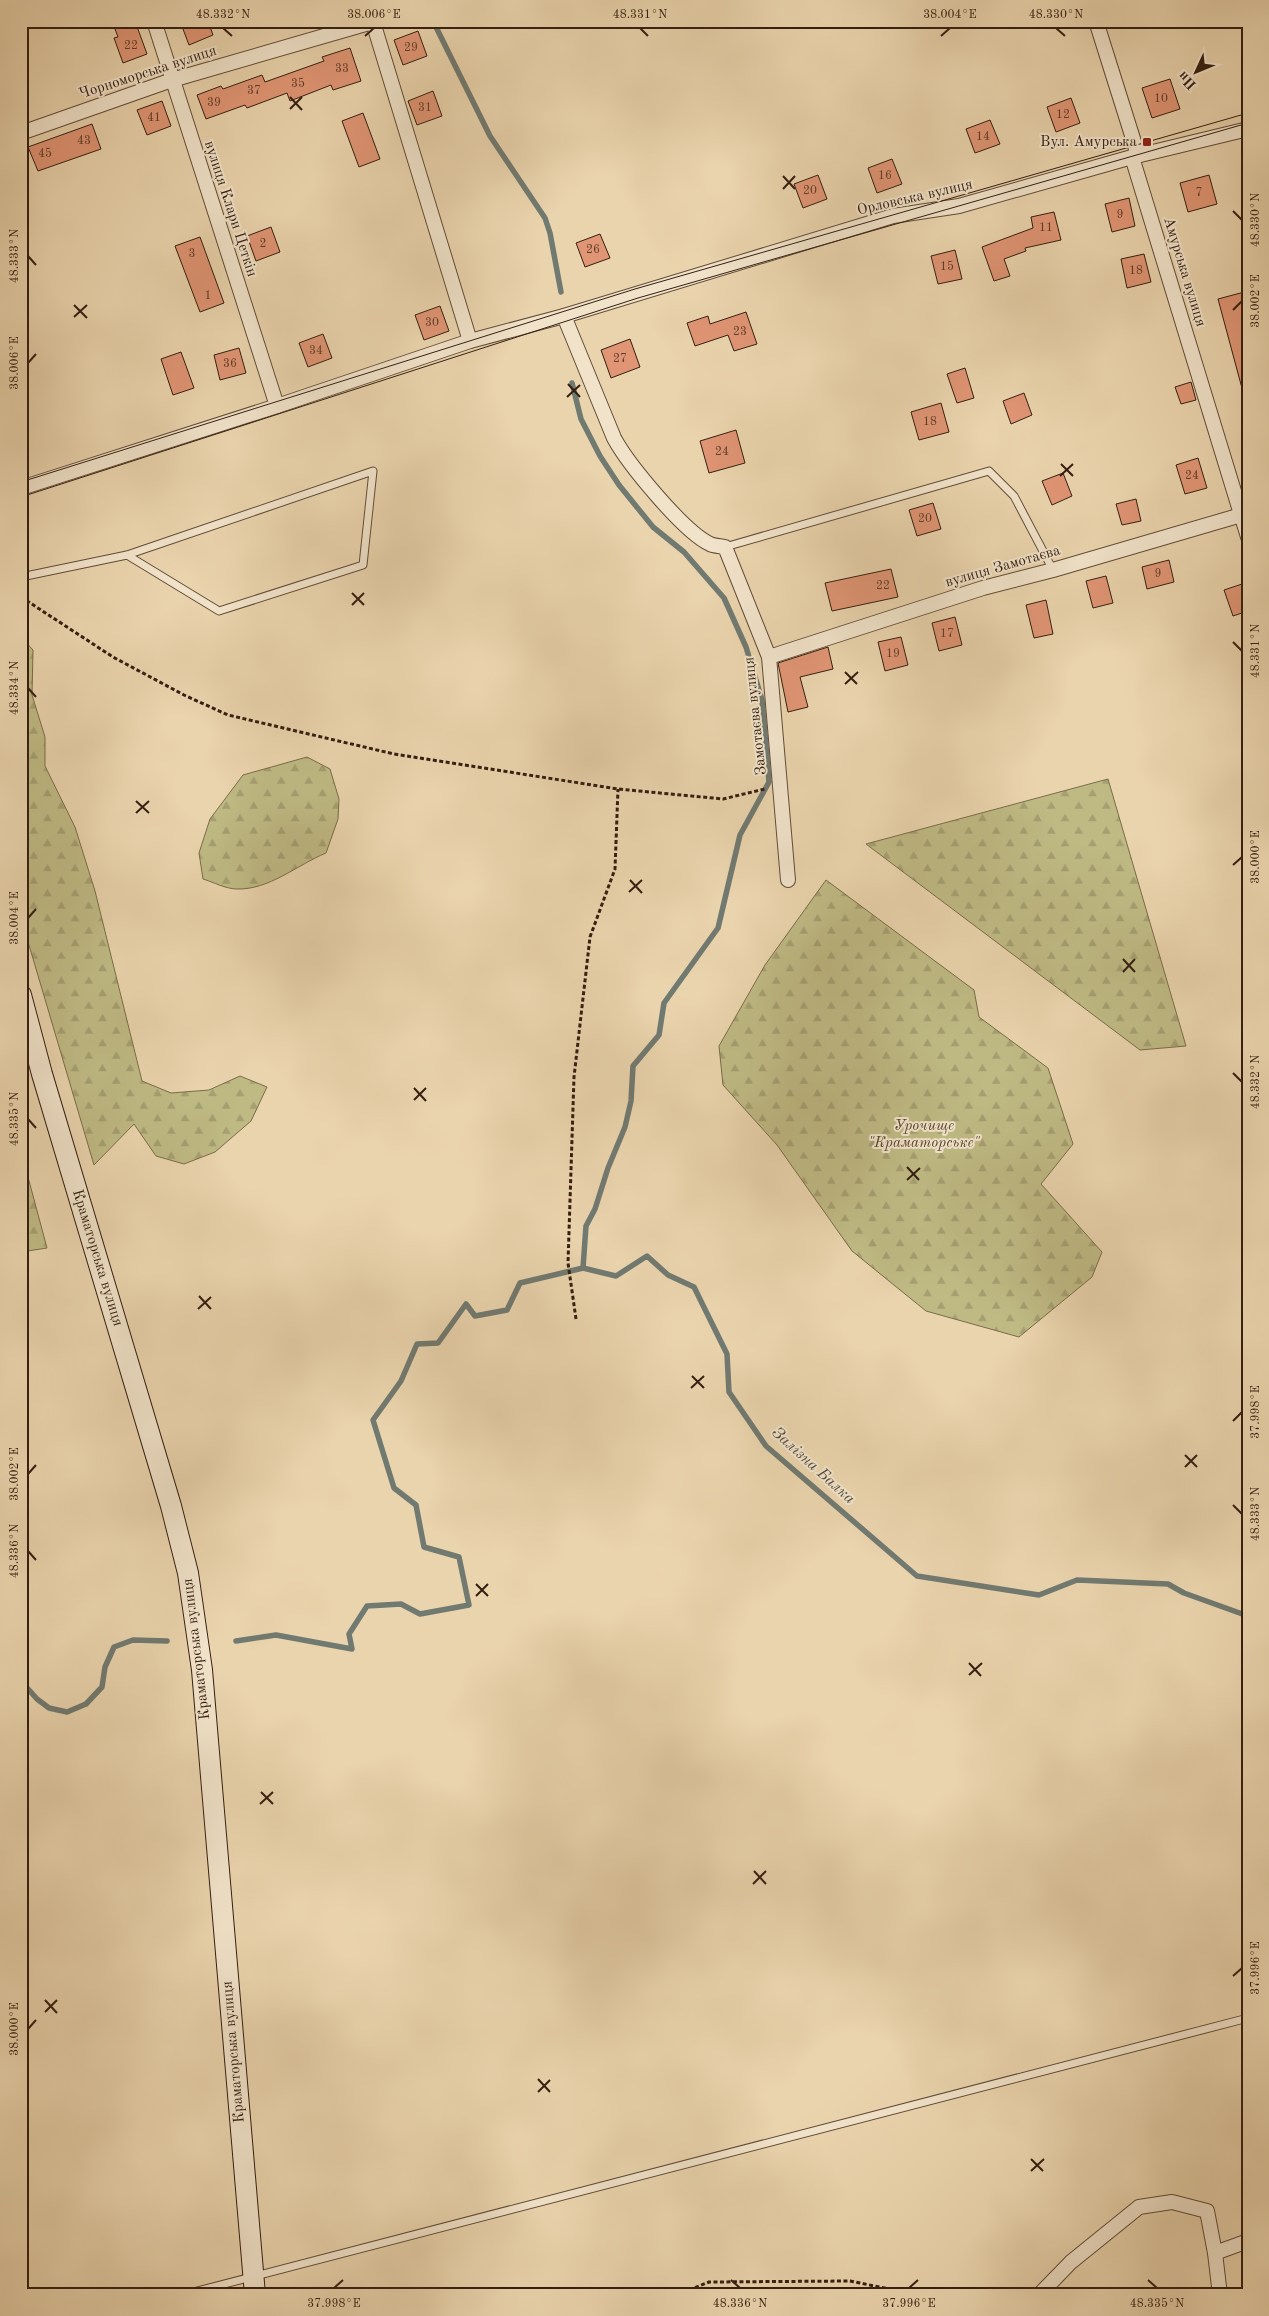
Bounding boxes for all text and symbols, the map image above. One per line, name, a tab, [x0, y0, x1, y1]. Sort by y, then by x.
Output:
text: 48.332°N	[196, 9, 250, 21]
text: 38.006°E	[347, 9, 401, 21]
text: 48.331°N	[613, 9, 667, 21]
text: 38.004°E	[923, 9, 977, 21]
text: 48.330°N	[1029, 9, 1083, 21]
house number: 22	[124, 40, 138, 52]
house number: 29	[404, 42, 418, 54]
street label: Чорноморська вулиця	[77, 44, 219, 102]
north arrow	[1172, 48, 1222, 98]
house number: 33	[335, 63, 349, 75]
text: Пн	[1176, 68, 1199, 92]
house number: 35	[291, 77, 305, 90]
house number: 37	[247, 85, 261, 97]
house number: 10	[1154, 93, 1168, 105]
house number: 39	[207, 97, 221, 109]
house number: 31	[418, 102, 432, 114]
house number: 12	[1056, 109, 1070, 121]
house number: 41	[147, 112, 161, 124]
house number: 14	[976, 131, 990, 143]
house number: 43	[77, 135, 91, 147]
place label: Вул. Амурська	[1040, 135, 1138, 150]
marker: Вул. Амурська	[1141, 136, 1153, 148]
street label: вулиця Клари Цеткін	[201, 139, 259, 279]
house number: 45	[38, 147, 52, 160]
house number: 16	[878, 170, 892, 182]
street label: Орловська вулиця	[856, 177, 975, 219]
house number: 20	[803, 185, 817, 197]
house number: 7	[1196, 187, 1202, 199]
text: 48.330°N	[1250, 193, 1262, 247]
house number: 9	[1117, 209, 1123, 221]
street label: Амурська вулиця	[1160, 215, 1208, 329]
house number: 11	[1039, 222, 1053, 234]
text: 48.333°N	[9, 229, 21, 283]
house number: 2	[260, 238, 266, 250]
house number: 26	[586, 244, 600, 256]
house number: 3	[189, 248, 195, 260]
house number: 15	[940, 260, 954, 273]
house number: 18	[1129, 265, 1143, 277]
text: 38.002°E	[1250, 274, 1262, 328]
house number: 1	[205, 290, 211, 302]
house number: 30	[425, 317, 439, 329]
house number: 23	[733, 326, 747, 338]
text: 38.006°E	[9, 336, 21, 390]
house number: 34	[309, 345, 323, 357]
house number: 27	[613, 353, 627, 365]
house number: 36	[223, 358, 237, 370]
house number: 18	[923, 416, 937, 428]
house number: 24	[715, 446, 729, 458]
house number: 24	[1185, 470, 1199, 482]
house number: 20	[918, 513, 932, 525]
street label: вулиця Замотаєва	[944, 543, 1063, 591]
house number: 9	[1155, 568, 1161, 580]
house number: 22	[876, 580, 890, 592]
text: 48.331°N	[1250, 624, 1262, 678]
house number: 17	[940, 628, 954, 640]
house number: 19	[886, 648, 900, 660]
street label: Замотаєва вулиця	[742, 656, 770, 776]
text: 48.334°N	[9, 661, 21, 715]
text: 38.000°E	[1250, 830, 1262, 884]
text: 38.004°E	[9, 891, 21, 945]
text: 48.332°N	[1250, 1055, 1262, 1109]
text: 48.335°N	[8, 1092, 21, 1146]
park label: Урочище "Краматорське"	[868, 1119, 981, 1151]
street label: Краматорська вулиця	[69, 1188, 125, 1328]
text: 37.998°E	[1250, 1385, 1262, 1439]
water label: Залізна Балка	[768, 1425, 858, 1508]
text: 38.002°E	[9, 1447, 21, 1501]
text: 48.333°N	[1250, 1487, 1262, 1541]
text: 48.336°N	[9, 1524, 21, 1578]
street label: Краматорська вулиця	[181, 1577, 213, 1721]
text: 37.996°E	[1250, 1941, 1262, 1995]
street label: Краматорська вулиця	[220, 1980, 248, 2124]
text: 38.000°E	[9, 2002, 21, 2056]
text: 48.335°N	[1130, 2297, 1184, 2310]
text: 37.998°E	[307, 2298, 361, 2310]
text: 48.336°N	[713, 2298, 767, 2310]
text: 37.996°E	[882, 2298, 936, 2310]

